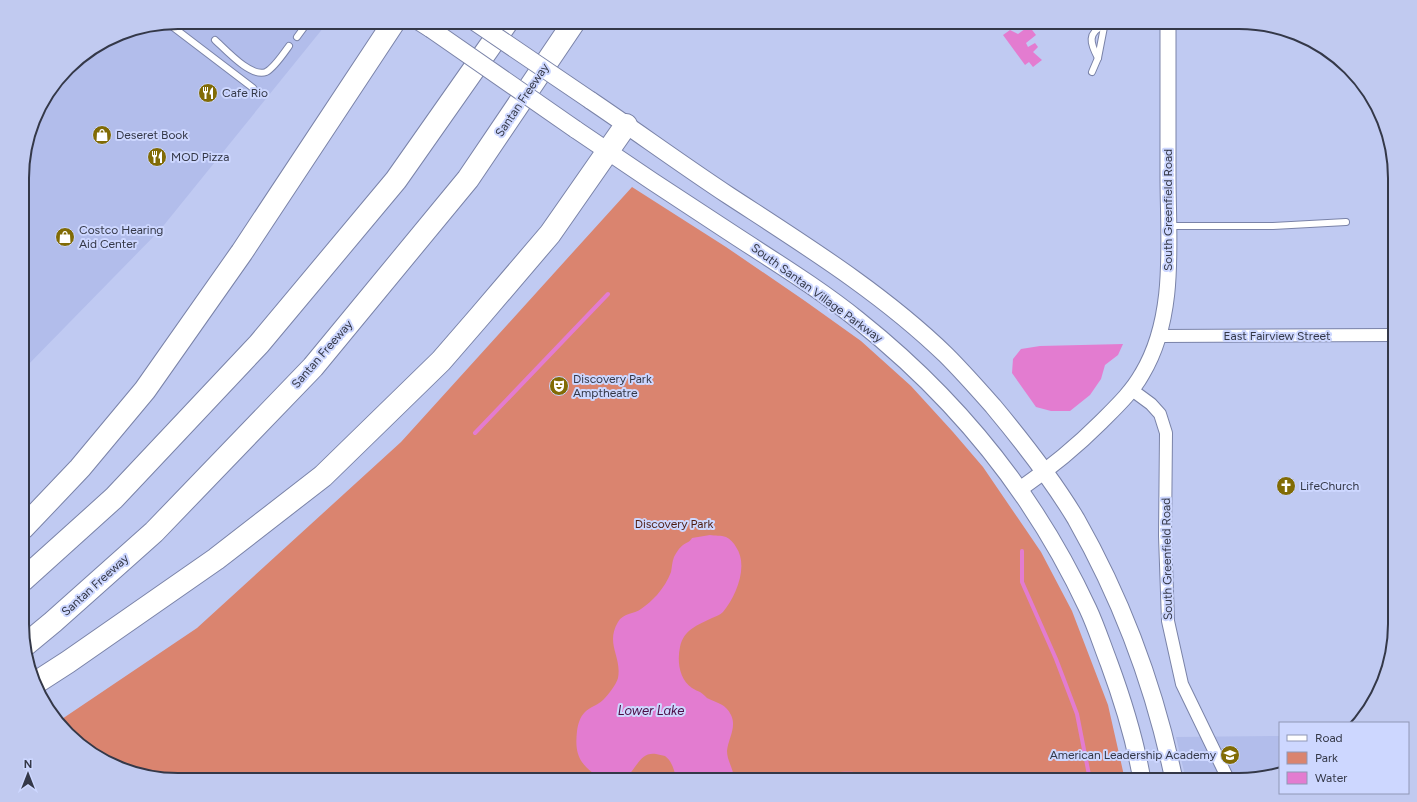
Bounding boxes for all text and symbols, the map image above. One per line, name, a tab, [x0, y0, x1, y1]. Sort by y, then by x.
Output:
street label: Santan Freeway	[492, 60, 552, 139]
restaurant icon: Cafe Rio	[197, 82, 219, 104]
place label: Cafe Rio	[222, 86, 268, 100]
shop icon: Deseret Book	[91, 124, 113, 146]
place label: Deseret Book	[116, 128, 188, 142]
restaurant icon: MOD Pizza	[146, 146, 168, 168]
street label: South Greenfield Road	[1161, 149, 1175, 271]
place label: MOD Pizza	[171, 150, 229, 164]
place label: Costco Hearing Aid Center	[79, 223, 163, 251]
shop icon: Costco Hearing Aid Center	[54, 226, 76, 248]
street label: South Santan Village Parkway	[748, 241, 886, 346]
street label: Santan Freeway	[289, 317, 356, 391]
street label: East Fairview Street	[1223, 329, 1331, 343]
place label: Discovery Park Amptheatre	[573, 372, 652, 400]
theatre icon: Discovery Park Amptheatre	[548, 375, 570, 397]
church icon: LifeChurch	[1275, 475, 1297, 497]
place label: LifeChurch	[1300, 479, 1360, 493]
street label: South Greenfield Road	[1159, 498, 1175, 620]
park label: Discovery Park	[635, 517, 714, 531]
street label: Santan Freeway	[59, 551, 132, 619]
water label: Lower Lake	[618, 703, 684, 718]
legend	[1279, 722, 1409, 794]
text: Road	[1315, 731, 1343, 745]
school or university icon: American Leadership Academy	[1219, 744, 1241, 766]
place label: American Leadership Academy	[1050, 748, 1217, 762]
text: Park	[1315, 751, 1338, 765]
north arrow	[8, 754, 48, 794]
text: N	[24, 758, 32, 771]
text: Water	[1315, 771, 1347, 785]

